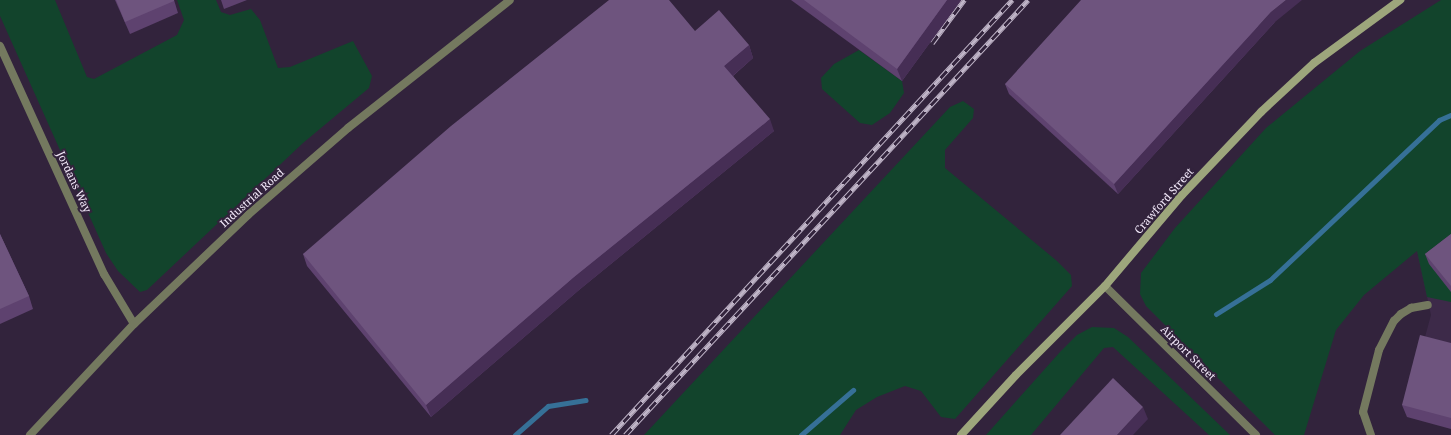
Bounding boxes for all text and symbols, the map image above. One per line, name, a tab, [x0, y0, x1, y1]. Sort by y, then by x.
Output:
street label: Jordans Way	[54, 149, 94, 215]
street label: Crawford Street	[1132, 165, 1196, 237]
street label: Industrial Road	[217, 166, 287, 230]
street label: Airport Street	[1158, 323, 1218, 383]

